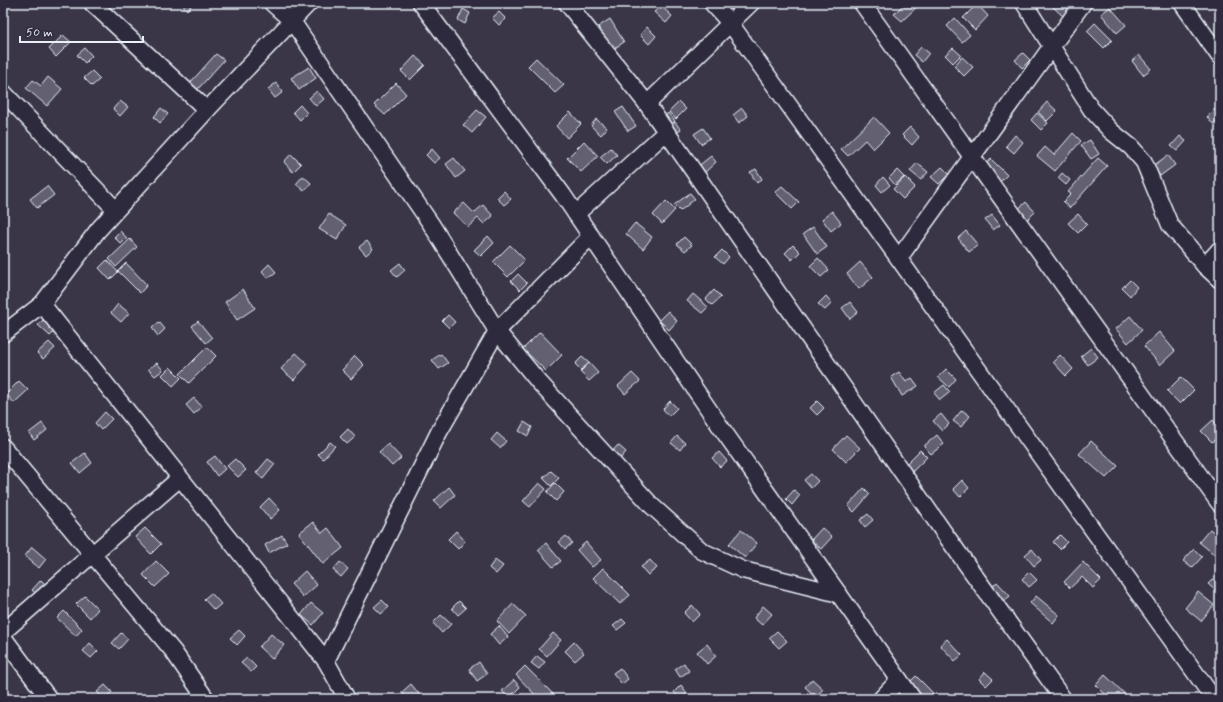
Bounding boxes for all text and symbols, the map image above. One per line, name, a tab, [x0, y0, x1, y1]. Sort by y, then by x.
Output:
scale bar	[20, 18, 143, 44]
text: 50 m	[26, 25, 53, 41]

